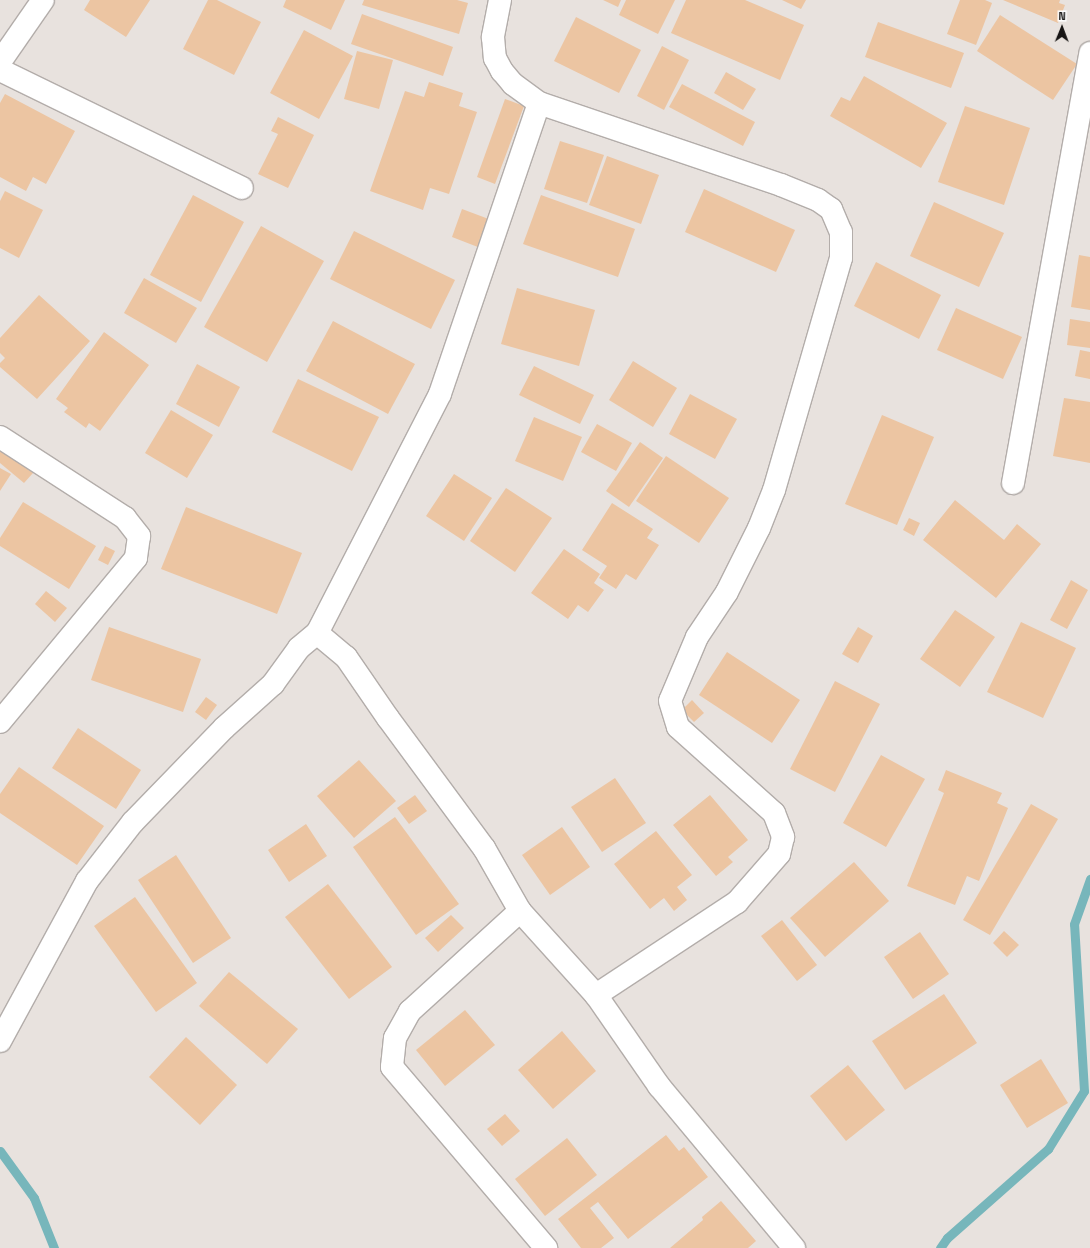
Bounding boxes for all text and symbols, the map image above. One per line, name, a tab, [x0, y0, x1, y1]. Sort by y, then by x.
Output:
north arrow	[1042, 8, 1082, 48]
text: N	[1058, 9, 1066, 23]

